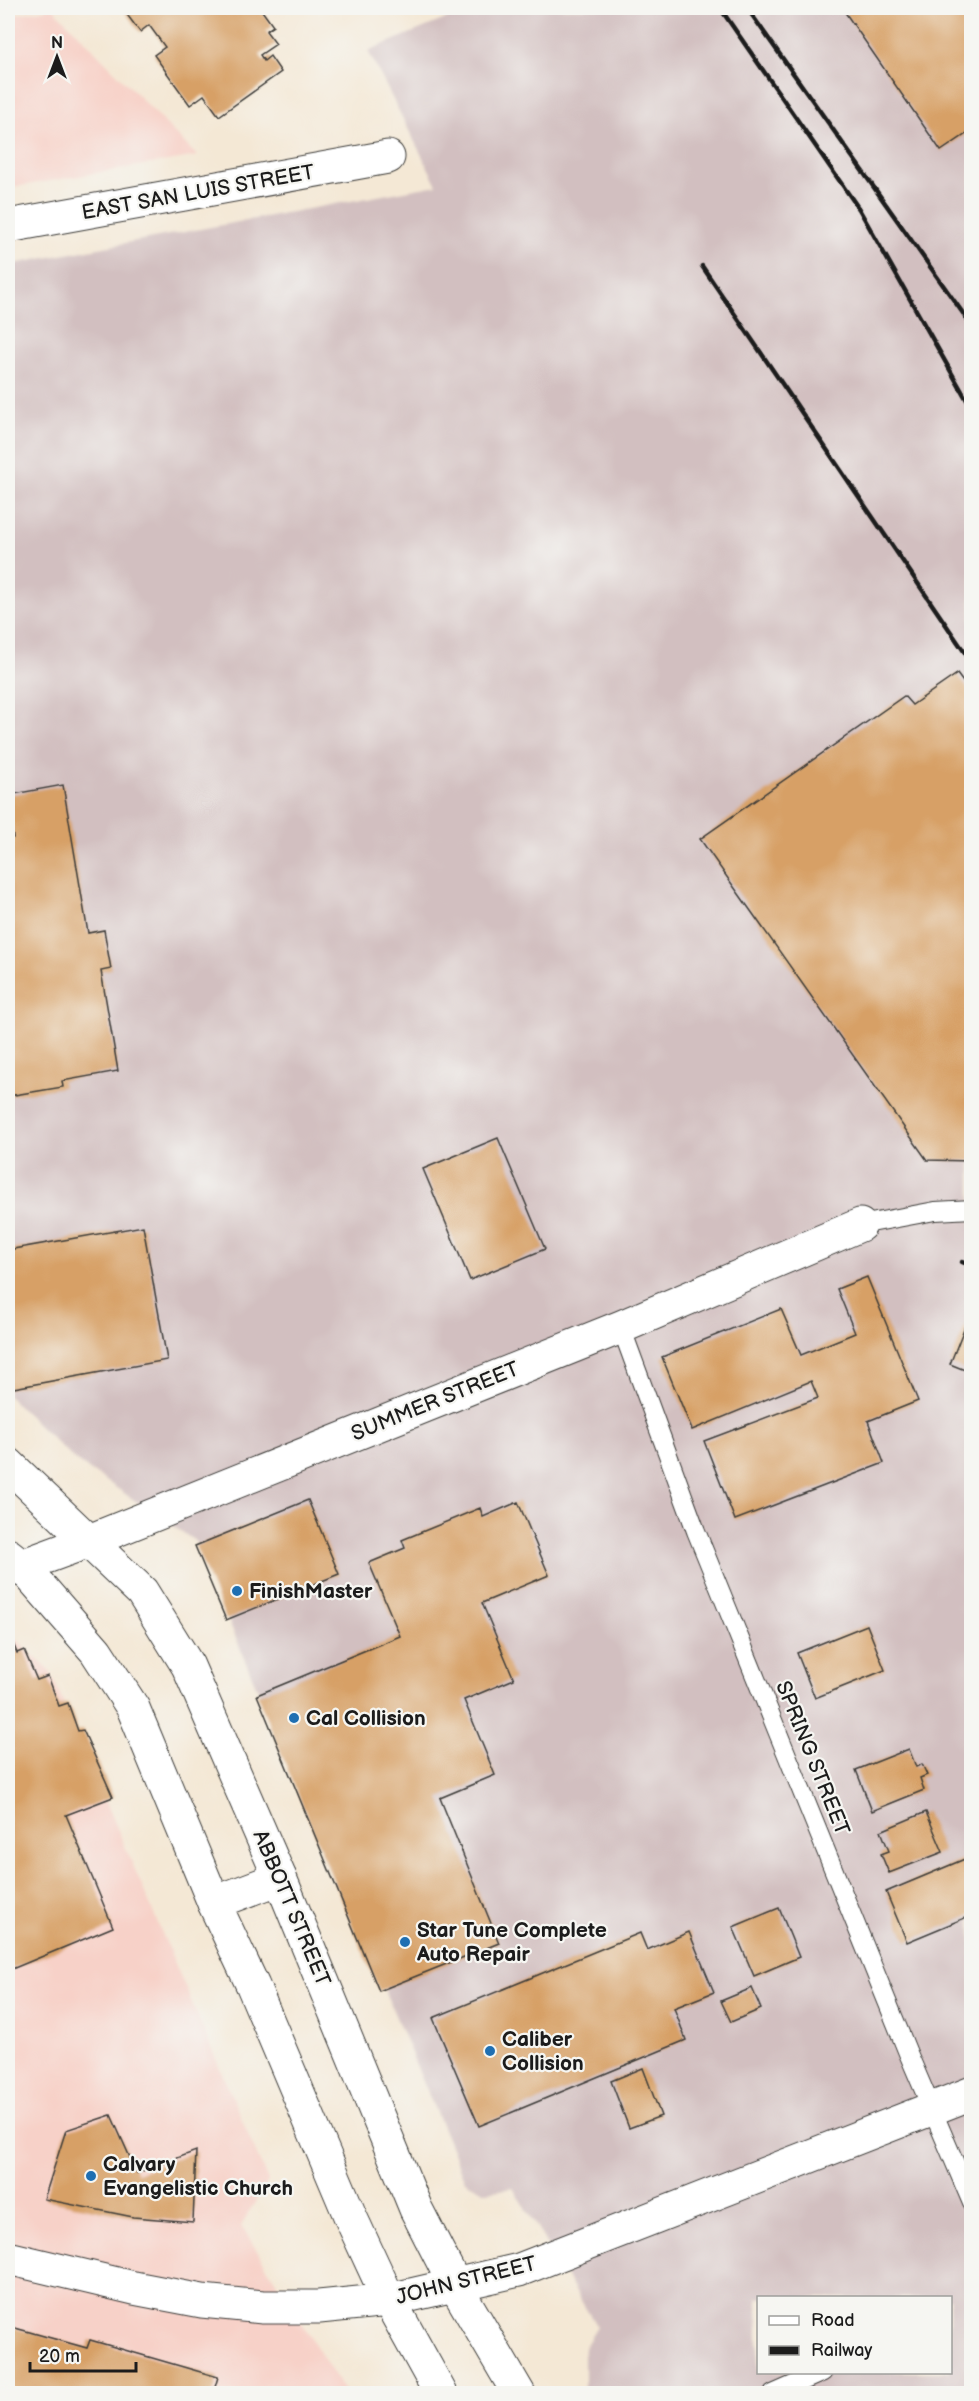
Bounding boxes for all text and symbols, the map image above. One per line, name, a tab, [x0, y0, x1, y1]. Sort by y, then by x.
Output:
north arrow	[27, 27, 87, 87]
text: N	[51, 34, 63, 53]
street label: EAST SAN LUIS STREET	[80, 160, 317, 225]
street label: SUMMER STREET	[348, 1356, 523, 1446]
place label: FinishMaster	[249, 1579, 373, 1604]
marker: FinishMaster	[230, 1584, 244, 1598]
street label: SPRING STREET	[770, 1677, 855, 1839]
place label: Cal Collision	[306, 1706, 426, 1731]
marker: Cal Collision	[287, 1711, 301, 1725]
street label: ABBOTT STREET	[247, 1826, 336, 1990]
place label: Star Tune Complete Auto Repair	[416, 1918, 607, 1967]
marker: Star Tune Complete Auto Repair	[398, 1935, 412, 1949]
place label: Caliber Collision	[502, 2027, 584, 2076]
marker: Caliber Collision	[483, 2044, 497, 2058]
place label: Calvary Evangelistic Church	[103, 2152, 293, 2201]
marker: Calvary Evangelistic Church	[84, 2169, 98, 2183]
street label: JOHN STREET	[393, 2251, 539, 2310]
legend	[757, 2296, 952, 2374]
text: Road	[811, 2310, 855, 2331]
scale bar	[30, 2335, 136, 2373]
text: Railway	[811, 2340, 873, 2361]
text: 20 m	[39, 2346, 80, 2367]

